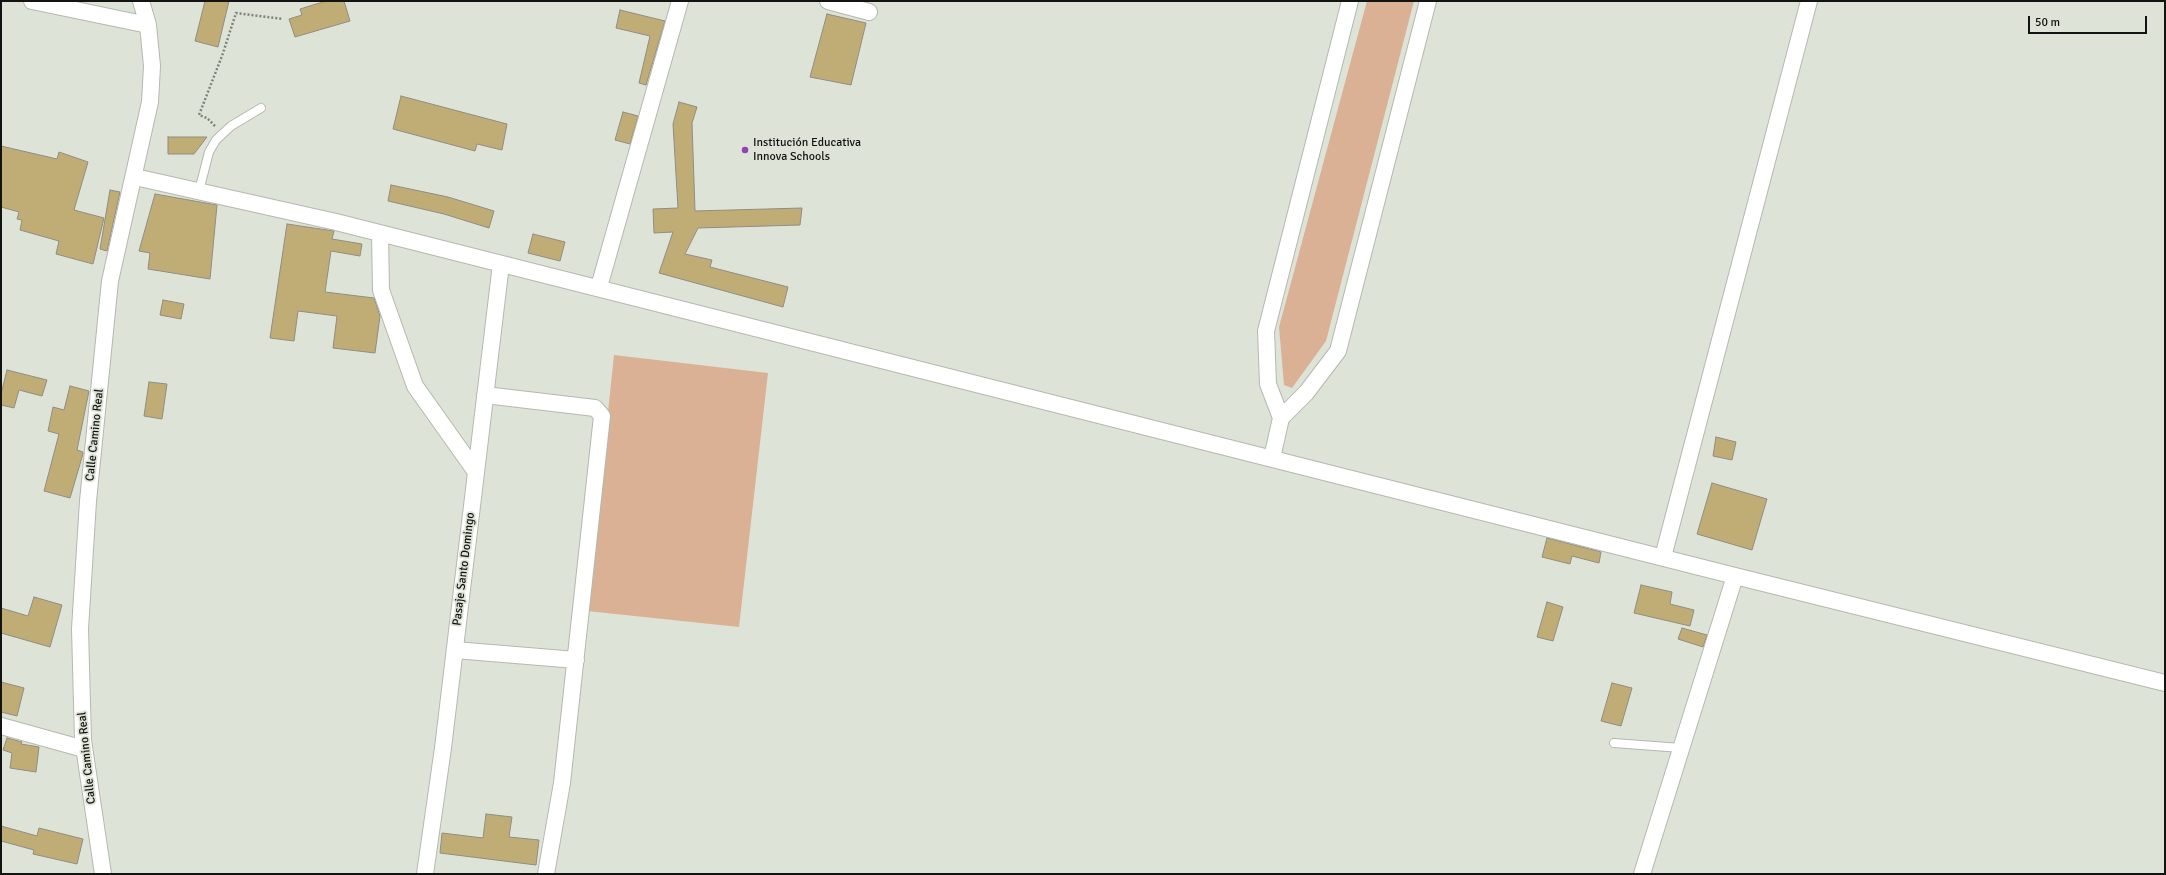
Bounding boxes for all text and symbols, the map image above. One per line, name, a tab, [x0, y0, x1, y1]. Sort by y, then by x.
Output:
scale bar	[2030, 8, 2149, 34]
text: 50 m	[2035, 15, 2060, 30]
place label: Institución Educativa Innova Schools	[753, 136, 861, 164]
marker: Institución Educativa Innova Schools	[740, 145, 750, 155]
street label: Calle Camino Real	[83, 388, 107, 482]
street label: Pasaje Santo Domingo	[450, 511, 478, 627]
street label: Calle Camino Real	[75, 711, 99, 805]

